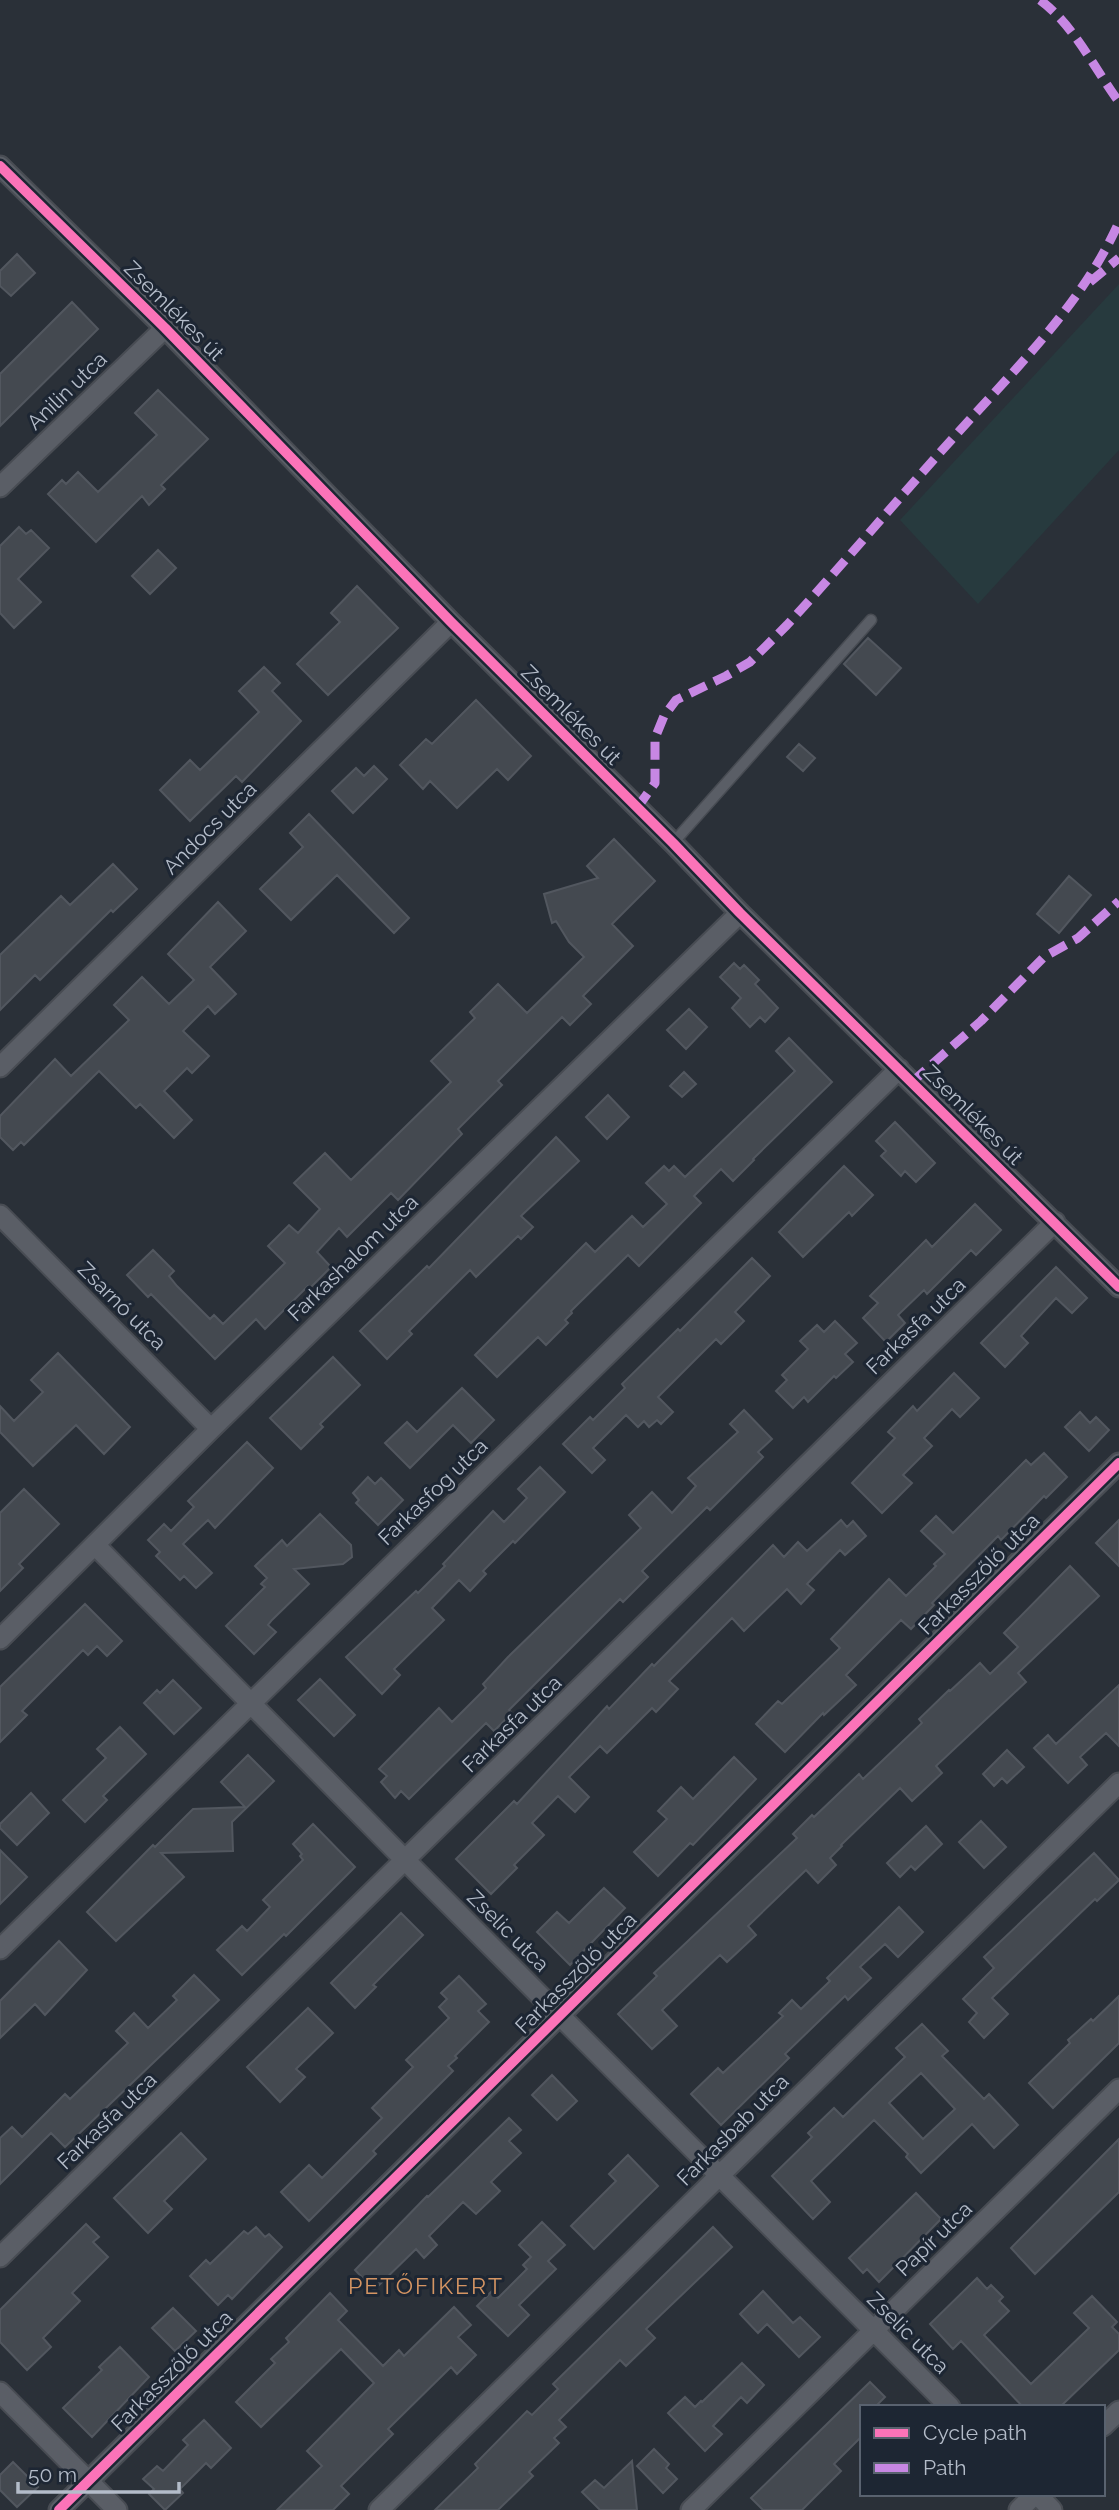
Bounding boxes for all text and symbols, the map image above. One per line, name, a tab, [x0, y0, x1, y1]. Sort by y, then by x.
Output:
street label: Zsemlékes út	[119, 256, 229, 366]
street label: Anilin utca	[22, 346, 112, 435]
street label: Zsemlékes út	[516, 660, 626, 770]
street label: Andocs utca	[158, 776, 261, 879]
street label: Zsemlékes út	[918, 1060, 1028, 1170]
street label: Farkashalom utca	[282, 1189, 423, 1326]
street label: Zsarnó utca	[73, 1256, 172, 1355]
street label: Farkasfa utca	[861, 1272, 971, 1379]
street label: Farkasfog utca	[373, 1433, 492, 1550]
street label: Farkasszőlő utca	[913, 1508, 1044, 1639]
street label: Farkasfa utca	[457, 1670, 567, 1777]
street label: Zselic utca	[462, 1885, 554, 1977]
street label: Farkasszőlő utca	[510, 1907, 641, 2038]
street label: Farkasfa utca	[52, 2067, 162, 2174]
street label: Farkasbab utca	[672, 2069, 794, 2191]
street label: Papír utca	[890, 2196, 977, 2281]
district label: PETŐFIKERT	[348, 2272, 504, 2299]
street label: Zselic utca	[862, 2287, 954, 2379]
street label: Farkasszőlő utca	[106, 2305, 237, 2436]
legend	[860, 2405, 1105, 2496]
text: Cycle path	[923, 2420, 1027, 2445]
scale bar	[18, 2450, 178, 2494]
text: Path	[923, 2455, 967, 2480]
text: 50 m	[28, 2462, 77, 2487]

